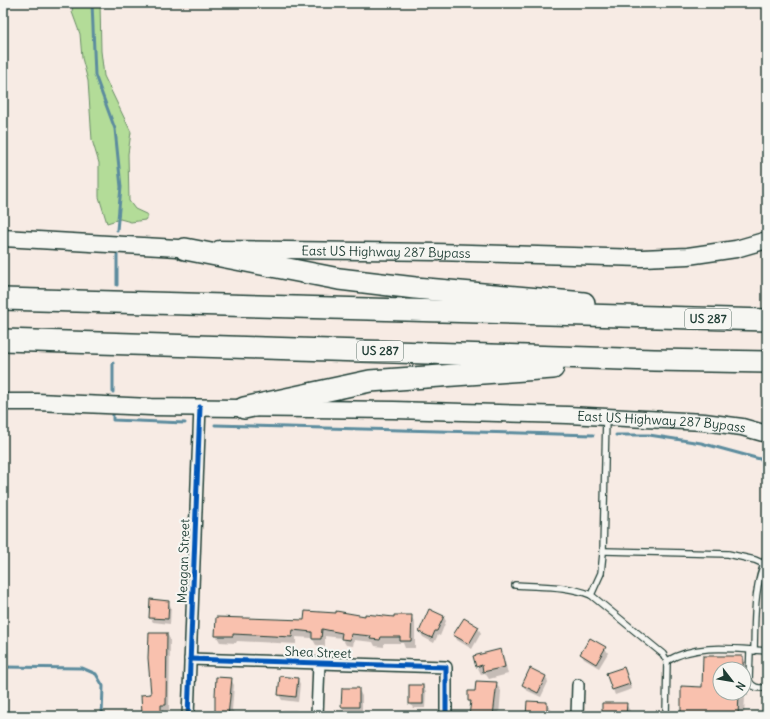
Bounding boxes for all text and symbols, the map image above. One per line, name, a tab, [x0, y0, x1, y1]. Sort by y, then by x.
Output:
street label: East US Highway 287 Bypass	[301, 242, 471, 262]
road number: US 287	[685, 309, 731, 329]
road number: US 287	[357, 341, 403, 361]
street label: East US Highway 287 Bypass	[577, 407, 748, 437]
street label: Meagan Street	[174, 518, 193, 604]
street label: Shea Street	[284, 643, 352, 662]
north arrow	[712, 661, 752, 701]
text: N	[733, 679, 749, 693]

